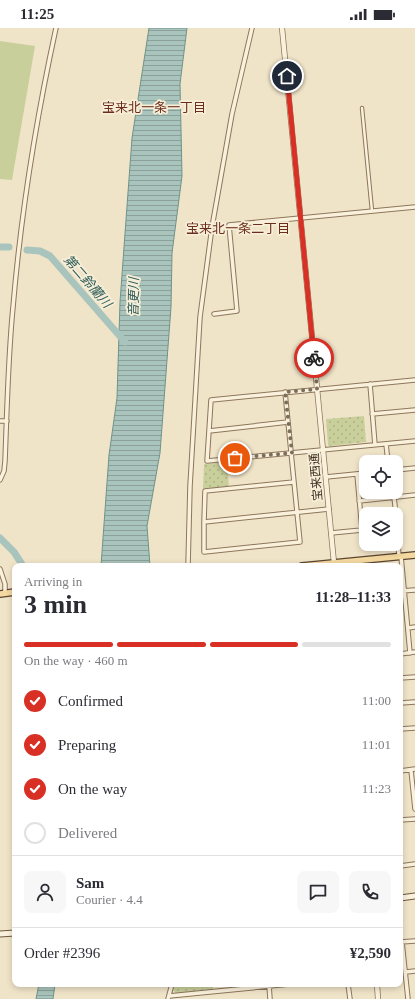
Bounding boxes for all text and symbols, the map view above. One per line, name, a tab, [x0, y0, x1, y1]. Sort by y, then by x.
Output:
text: 11:25	[20, 6, 54, 22]
pin	[270, 59, 304, 93]
icon: home	[276, 65, 298, 87]
district label: 宝来北一条一丁目	[102, 100, 206, 115]
district label: 宝来北一条二丁目	[186, 221, 290, 236]
water label: 第二鈴蘭川	[61, 252, 116, 312]
water label: 音更川	[126, 275, 141, 317]
courier	[294, 338, 334, 378]
icon: bike	[303, 347, 325, 369]
pin	[218, 441, 252, 475]
icon: bag	[224, 447, 246, 469]
street label: 宝来西通	[307, 452, 325, 502]
map controls	[359, 455, 403, 551]
button: locate	[359, 455, 403, 499]
button: layers	[359, 507, 403, 551]
text: Arriving in	[24, 574, 82, 589]
text: 11:28–11:33	[315, 589, 391, 605]
text: 3 min	[24, 590, 87, 619]
text: On the way · 460 m	[24, 653, 128, 668]
icon: check	[24, 690, 46, 712]
text: Confirmed	[58, 693, 123, 709]
text: 11:00	[362, 693, 391, 708]
icon: check	[24, 734, 46, 756]
text: Preparing	[58, 737, 116, 753]
text: 11:01	[362, 737, 391, 752]
icon: check	[24, 778, 46, 800]
text: On the way	[58, 781, 127, 797]
text: 11:23	[362, 781, 391, 796]
text: Delivered	[58, 825, 117, 841]
button: person	[24, 871, 66, 913]
button: chat	[297, 871, 339, 913]
button: phone	[349, 871, 391, 913]
text: Sam	[76, 875, 104, 891]
text: Courier · 4.4	[76, 892, 143, 907]
text: Order #2396	[24, 945, 100, 961]
text: ¥2,590	[350, 945, 391, 961]

